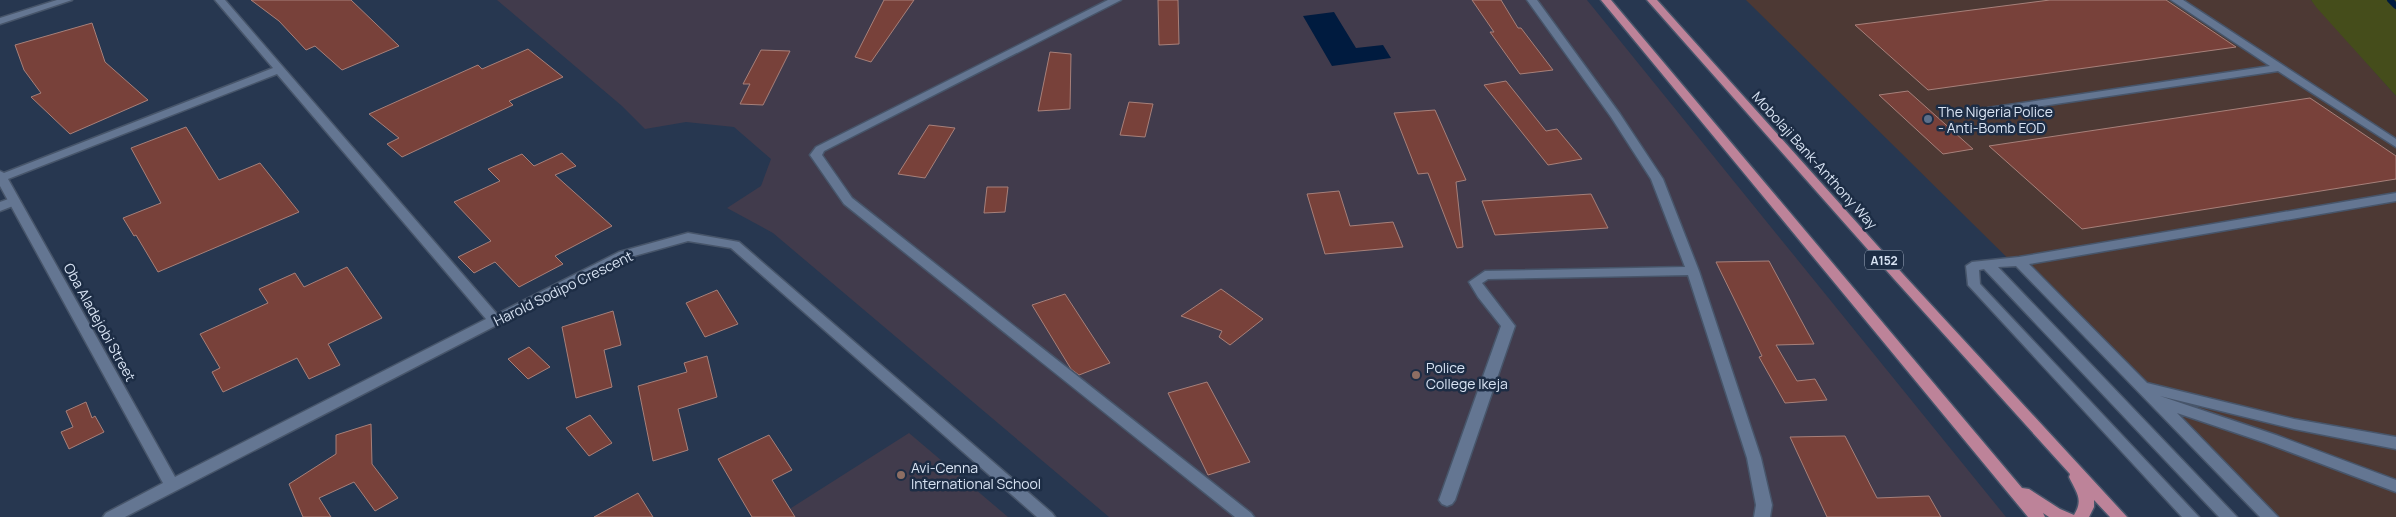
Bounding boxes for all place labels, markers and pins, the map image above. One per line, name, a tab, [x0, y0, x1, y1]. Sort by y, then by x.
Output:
place label: The Nigeria Police - Anti-Bomb EOD	[1938, 102, 2053, 137]
marker: The Nigeria Police - Anti-Bomb EOD	[1922, 113, 1934, 125]
place label: Police College Ikeja	[1426, 358, 1508, 393]
marker: Police College Ikeja	[1410, 369, 1422, 381]
place label: Avi-Cenna International School	[911, 458, 1041, 493]
marker: Avi-Cenna International School	[895, 469, 907, 481]

